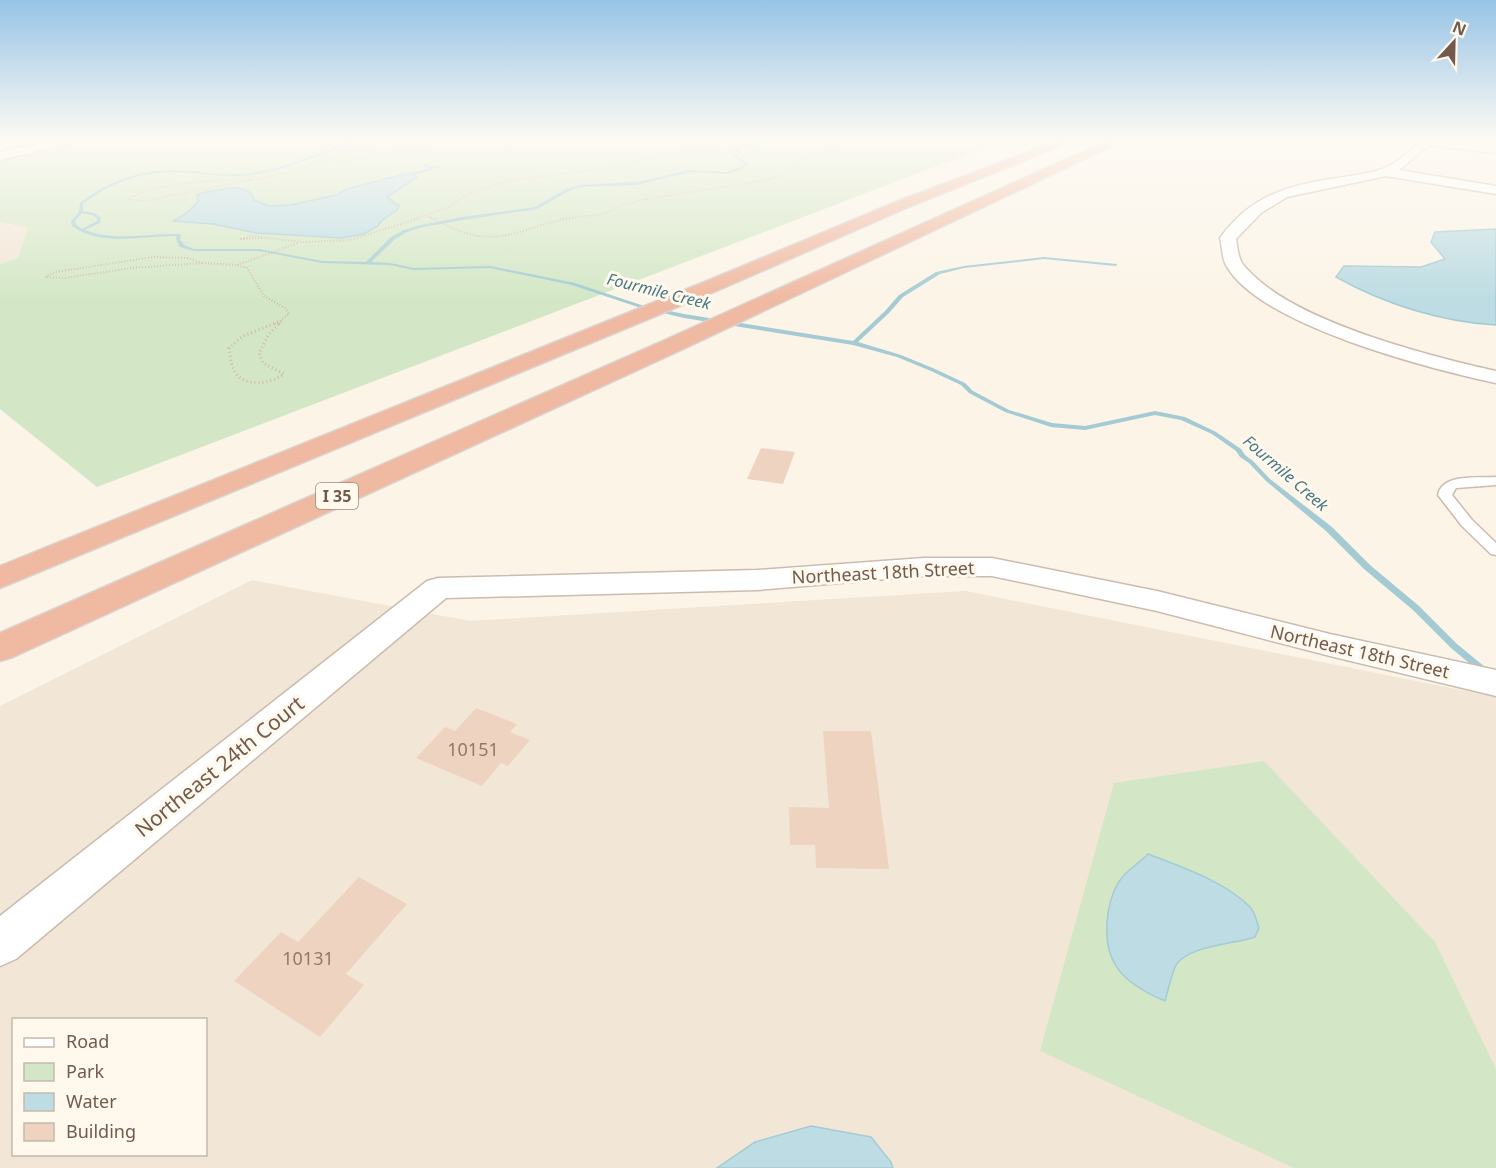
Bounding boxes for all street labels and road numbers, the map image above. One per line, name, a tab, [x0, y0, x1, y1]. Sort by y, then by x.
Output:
road number: I 35	[316, 483, 358, 509]
street label: Northeast 18th Street	[791, 555, 975, 589]
street label: Northeast 18th Street	[1268, 619, 1452, 683]
street label: Northeast 24th Court	[129, 689, 310, 843]

